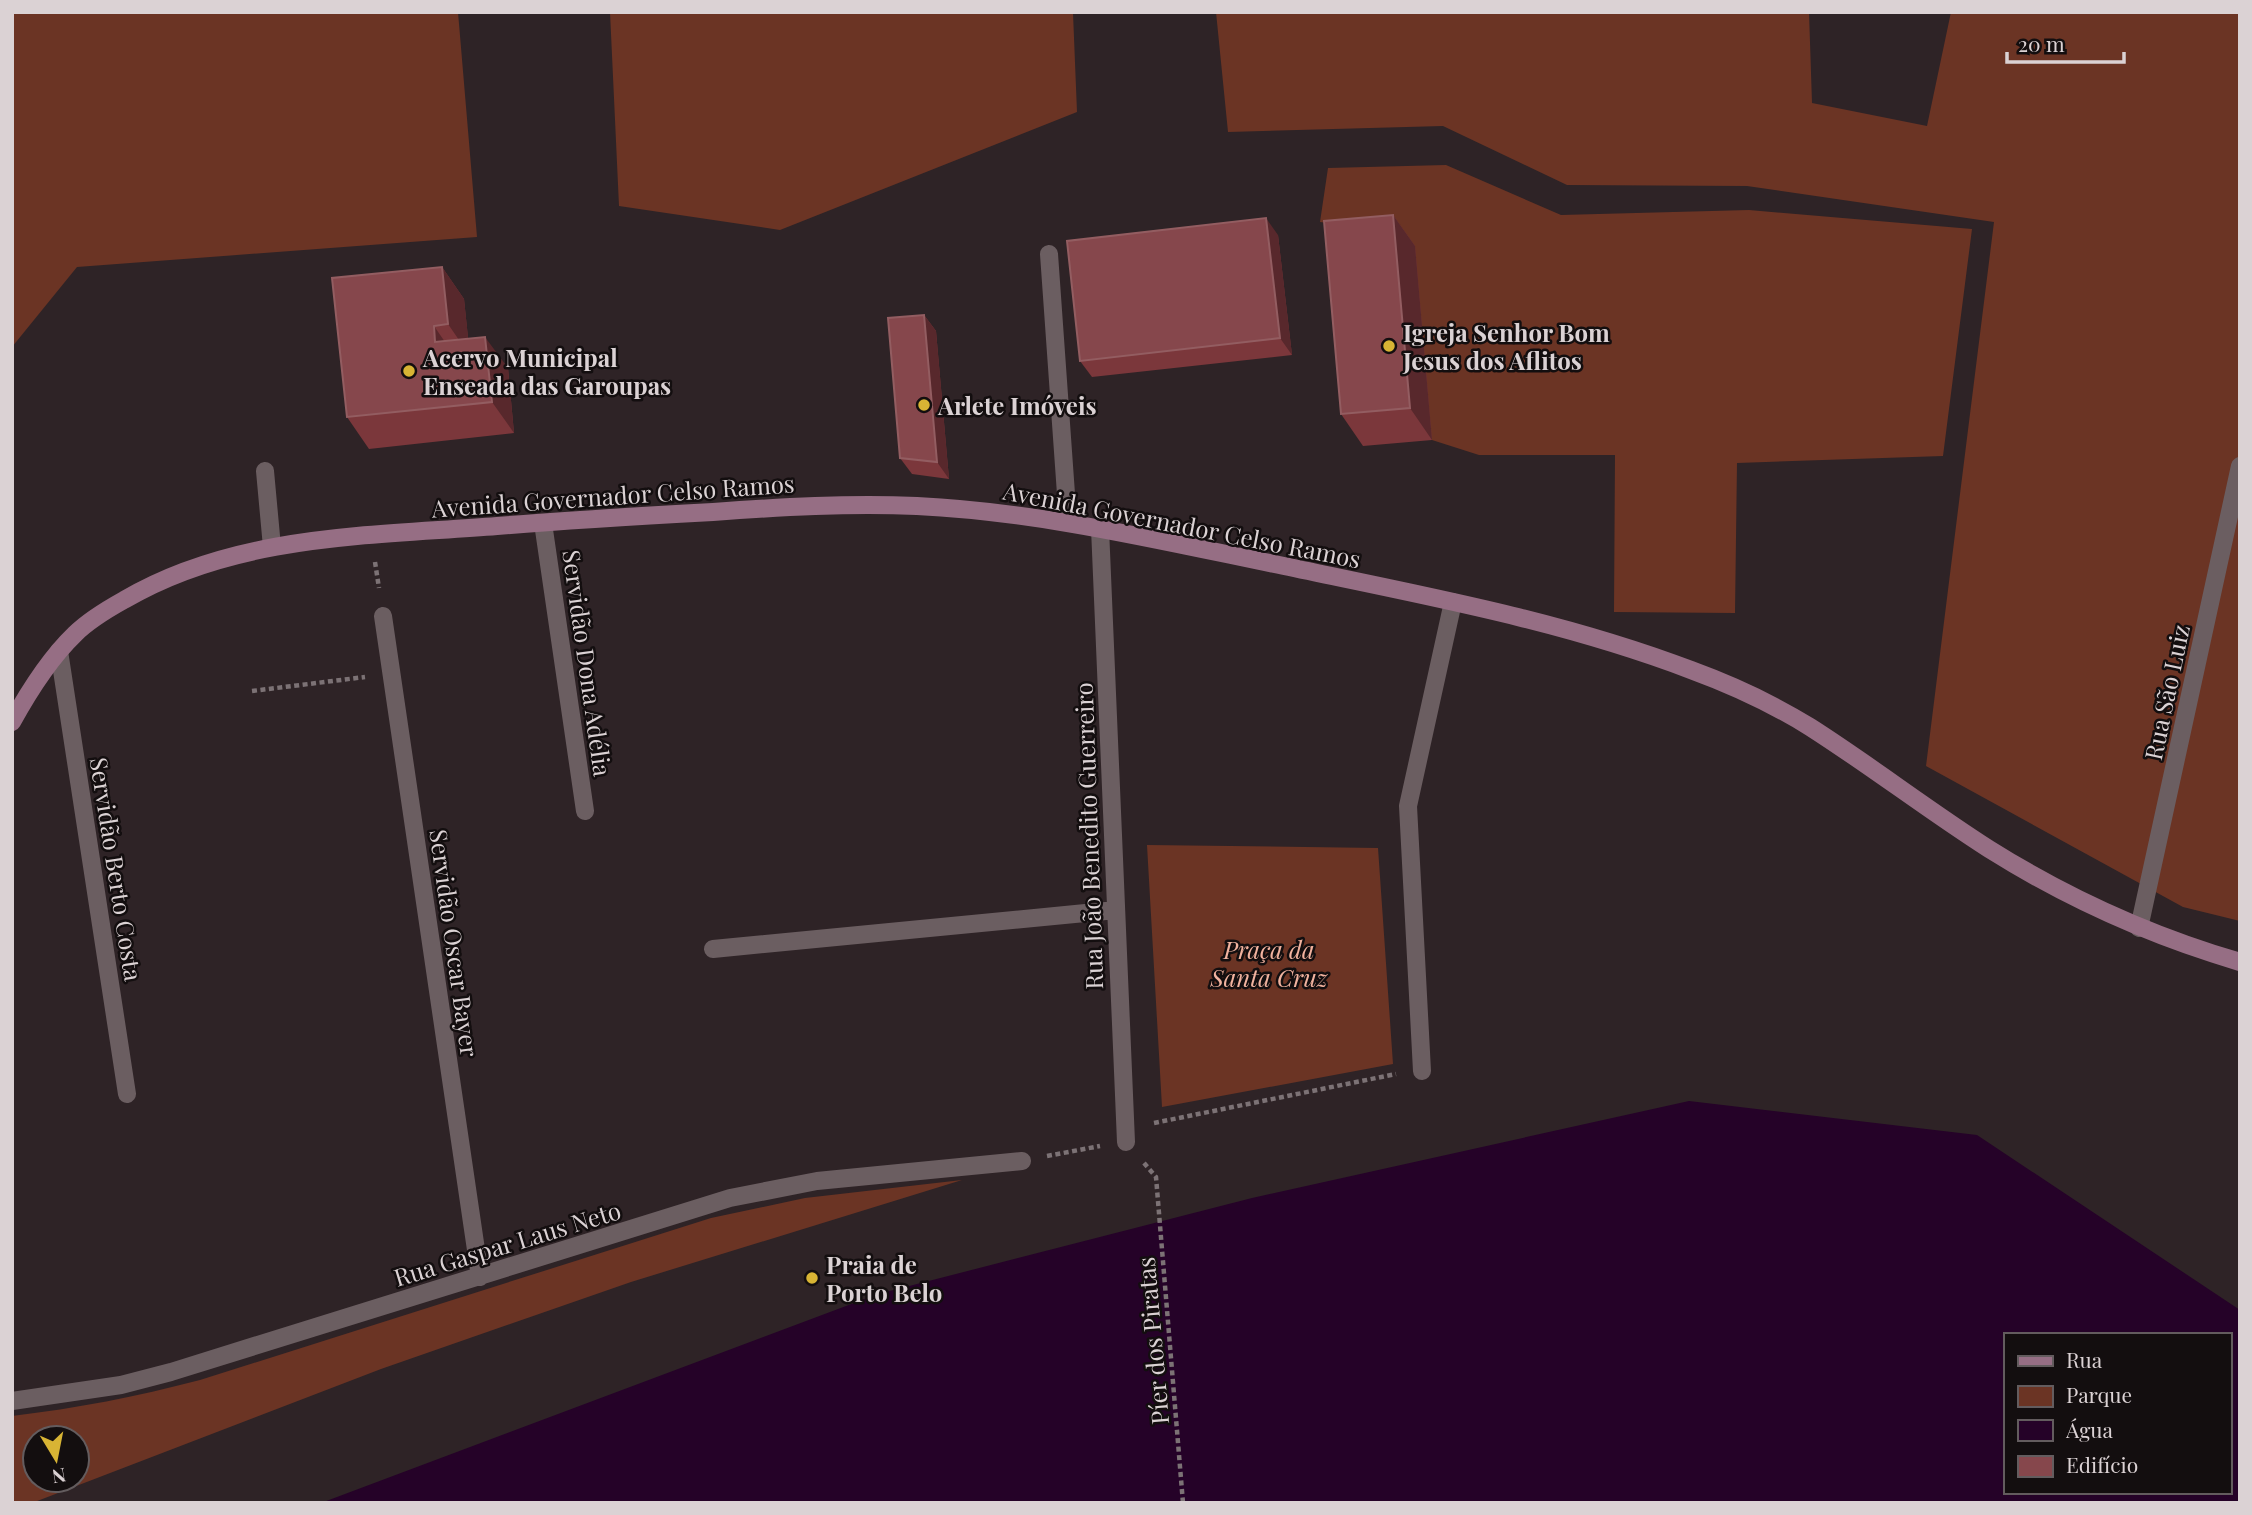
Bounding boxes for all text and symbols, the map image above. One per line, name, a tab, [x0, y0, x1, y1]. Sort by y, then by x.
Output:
scale bar	[2007, 21, 2124, 65]
text: 20 m	[2018, 29, 2065, 57]
place label: Igreja Senhor Bom Jesus dos Aflitos	[1402, 316, 1610, 376]
marker: Igreja Senhor Bom Jesus dos Aflitos	[1381, 338, 1397, 354]
place label: Acervo Municipal Enseada das Garoupas	[422, 341, 671, 401]
marker: Acervo Municipal Enseada das Garoupas	[401, 363, 417, 379]
place label: Arlete Imóveis	[937, 389, 1097, 421]
marker: Arlete Imóveis	[916, 397, 932, 413]
street label: Avenida Governador Celso Ramos	[430, 466, 795, 524]
street label: Avenida Governador Celso Ramos	[1000, 473, 1363, 574]
street label: Servidão Dona Adélia	[556, 548, 620, 778]
street label: Rua São Luiz	[2136, 621, 2196, 763]
street label: Rua João Benedito Guerreiro	[1067, 682, 1109, 990]
street label: Servidão Berto Costa	[84, 755, 150, 983]
street label: Servidão Oscar Bayer	[423, 827, 487, 1059]
park label: Praça da Santa Cruz	[1209, 933, 1329, 993]
street label: Rua Gaspar Laus Neto	[390, 1193, 624, 1293]
place label: Praia de Porto Belo	[826, 1248, 942, 1308]
street label: Píer dos Piratas	[1129, 1256, 1175, 1426]
marker: Praia de Porto Belo	[804, 1270, 820, 1286]
legend	[2004, 1333, 2231, 1494]
text: Rua	[2066, 1345, 2103, 1373]
text: Parque	[2066, 1380, 2132, 1408]
text: Água	[2065, 1415, 2114, 1443]
north arrow	[21, 1424, 91, 1494]
text: Edifício	[2066, 1450, 2138, 1478]
text: N	[50, 1463, 68, 1491]

